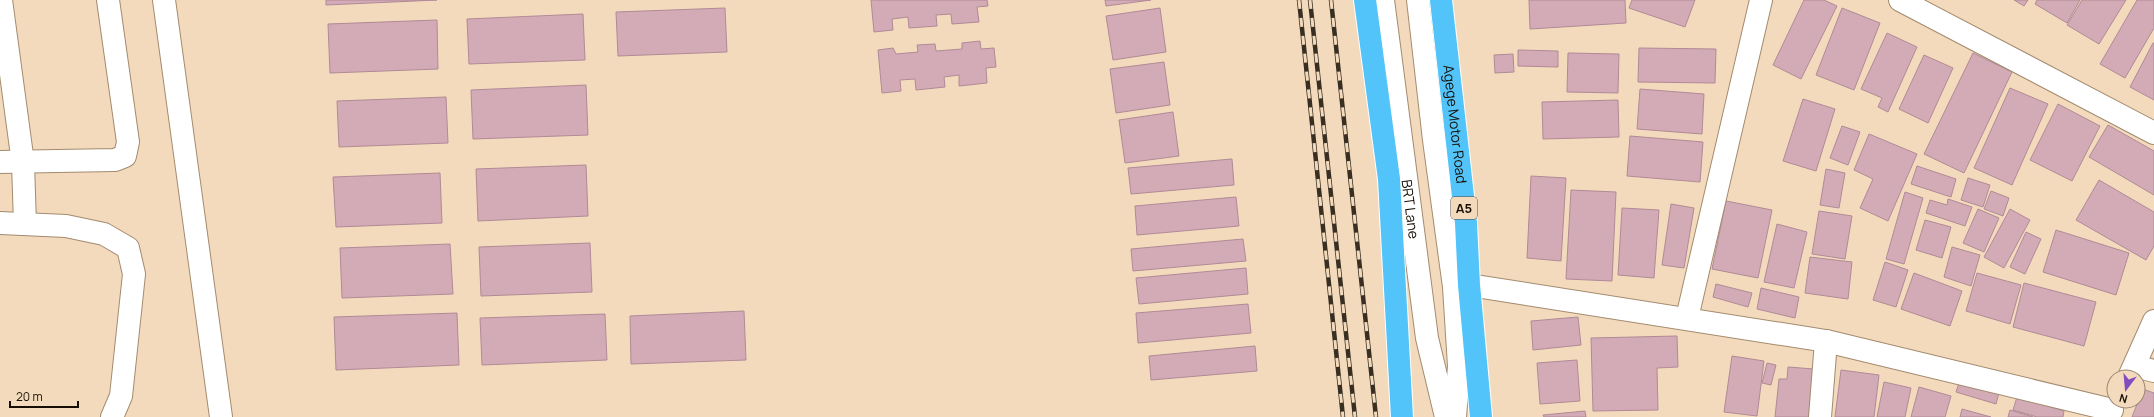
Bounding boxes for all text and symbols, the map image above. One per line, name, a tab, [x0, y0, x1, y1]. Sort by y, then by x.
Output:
street label: Agege Motor Road	[1439, 64, 1472, 185]
street label: BRT Lane	[1397, 178, 1424, 240]
road number: A5	[1451, 197, 1477, 219]
north arrow	[2106, 369, 2146, 409]
scale bar	[10, 383, 78, 409]
text: 20 m	[16, 388, 43, 405]
text: N	[2117, 391, 2129, 407]

